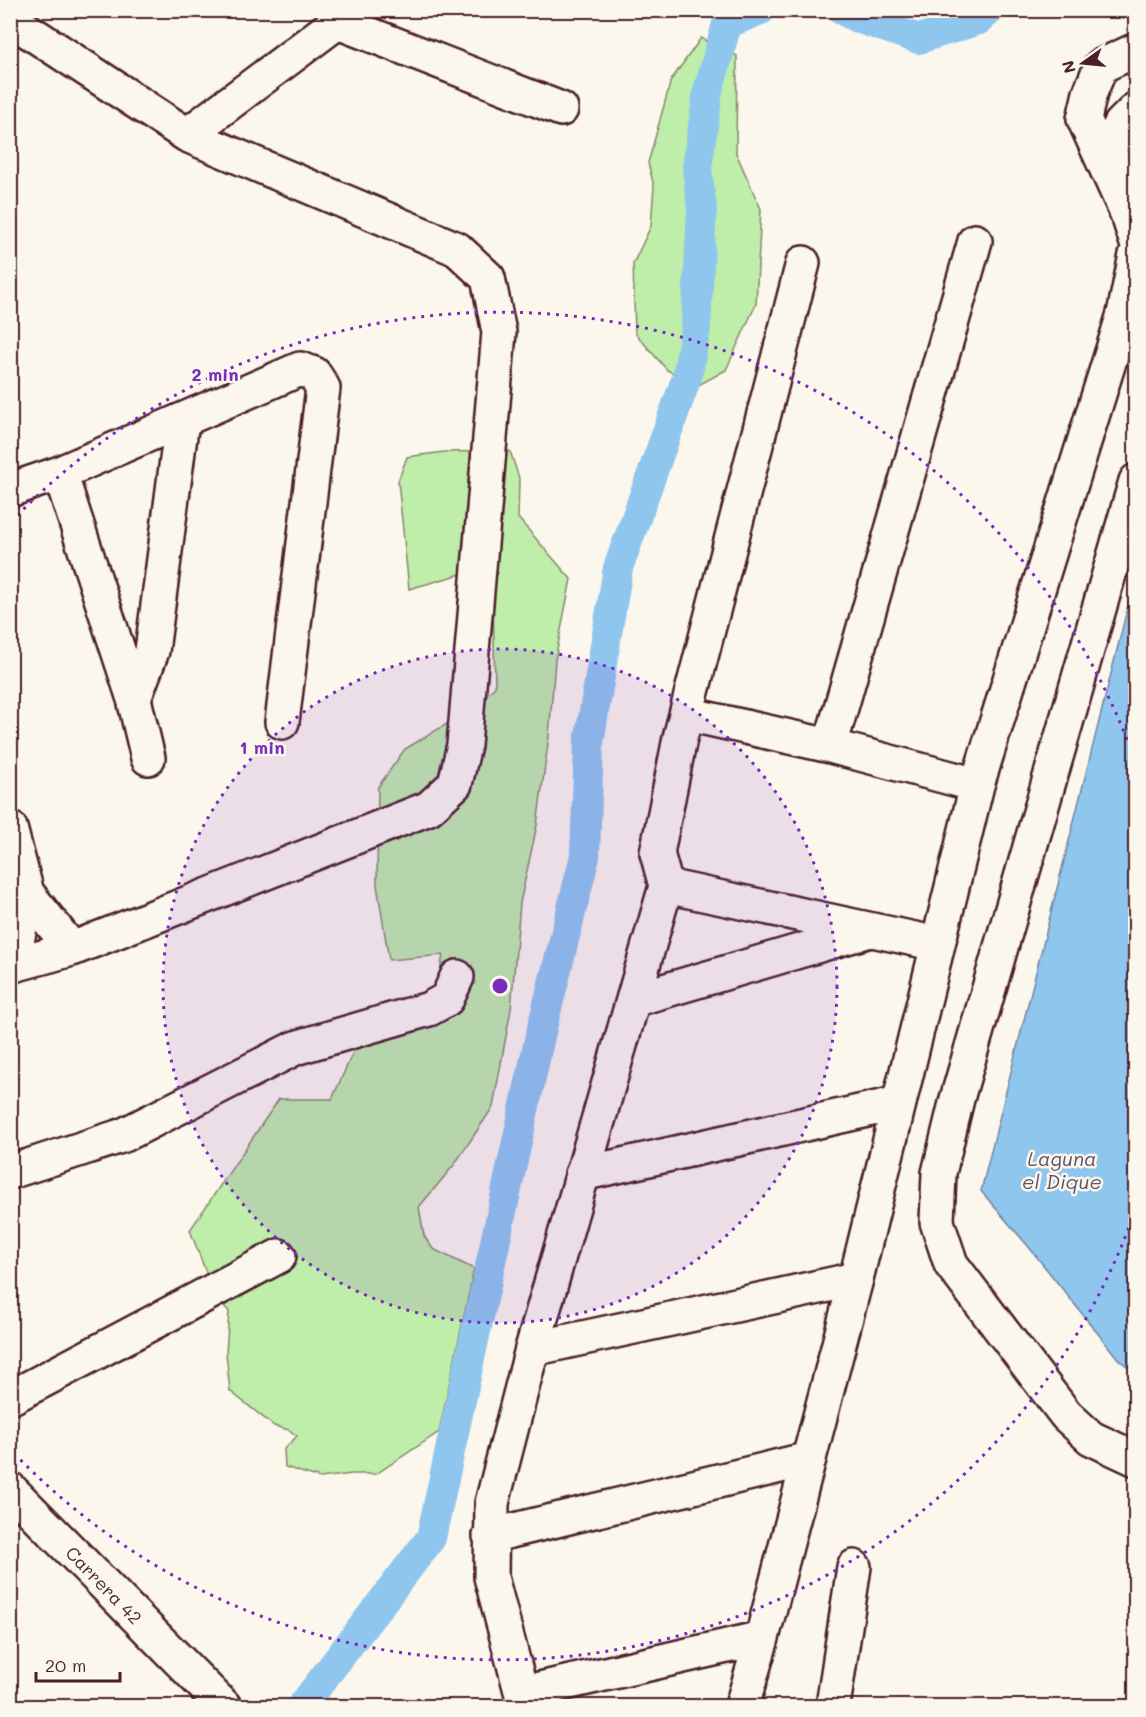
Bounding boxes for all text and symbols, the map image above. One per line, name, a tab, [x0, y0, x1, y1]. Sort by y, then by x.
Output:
north arrow	[1053, 33, 1113, 93]
text: N	[1056, 58, 1080, 76]
text: 2 min	[191, 362, 239, 386]
text: 1 min	[239, 735, 285, 759]
centre of rings	[490, 976, 510, 996]
water label: Laguna el Dique	[1022, 1145, 1102, 1194]
street label: Carrera 42	[61, 1541, 147, 1629]
scale bar	[36, 1645, 120, 1683]
text: 20 m	[45, 1653, 86, 1677]

